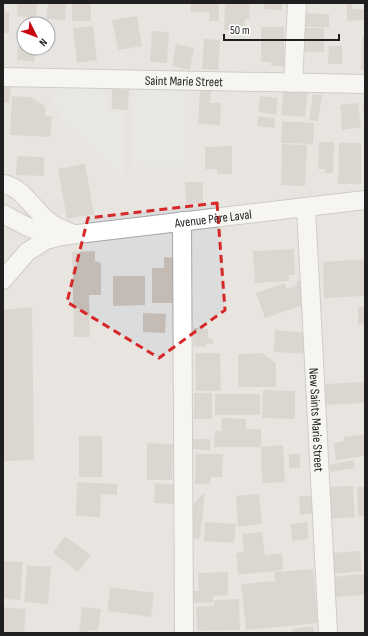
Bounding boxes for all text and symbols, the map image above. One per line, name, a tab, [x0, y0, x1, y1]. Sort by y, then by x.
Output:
north arrow	[16, 16, 56, 56]
scale bar	[224, 16, 339, 42]
text: 50 m	[230, 23, 250, 38]
text: N	[36, 36, 50, 49]
street label: Saint Marie Street	[145, 73, 223, 90]
street label: Avenue Père Laval	[173, 206, 253, 232]
street label: New Saints Marie Street	[305, 367, 327, 472]

